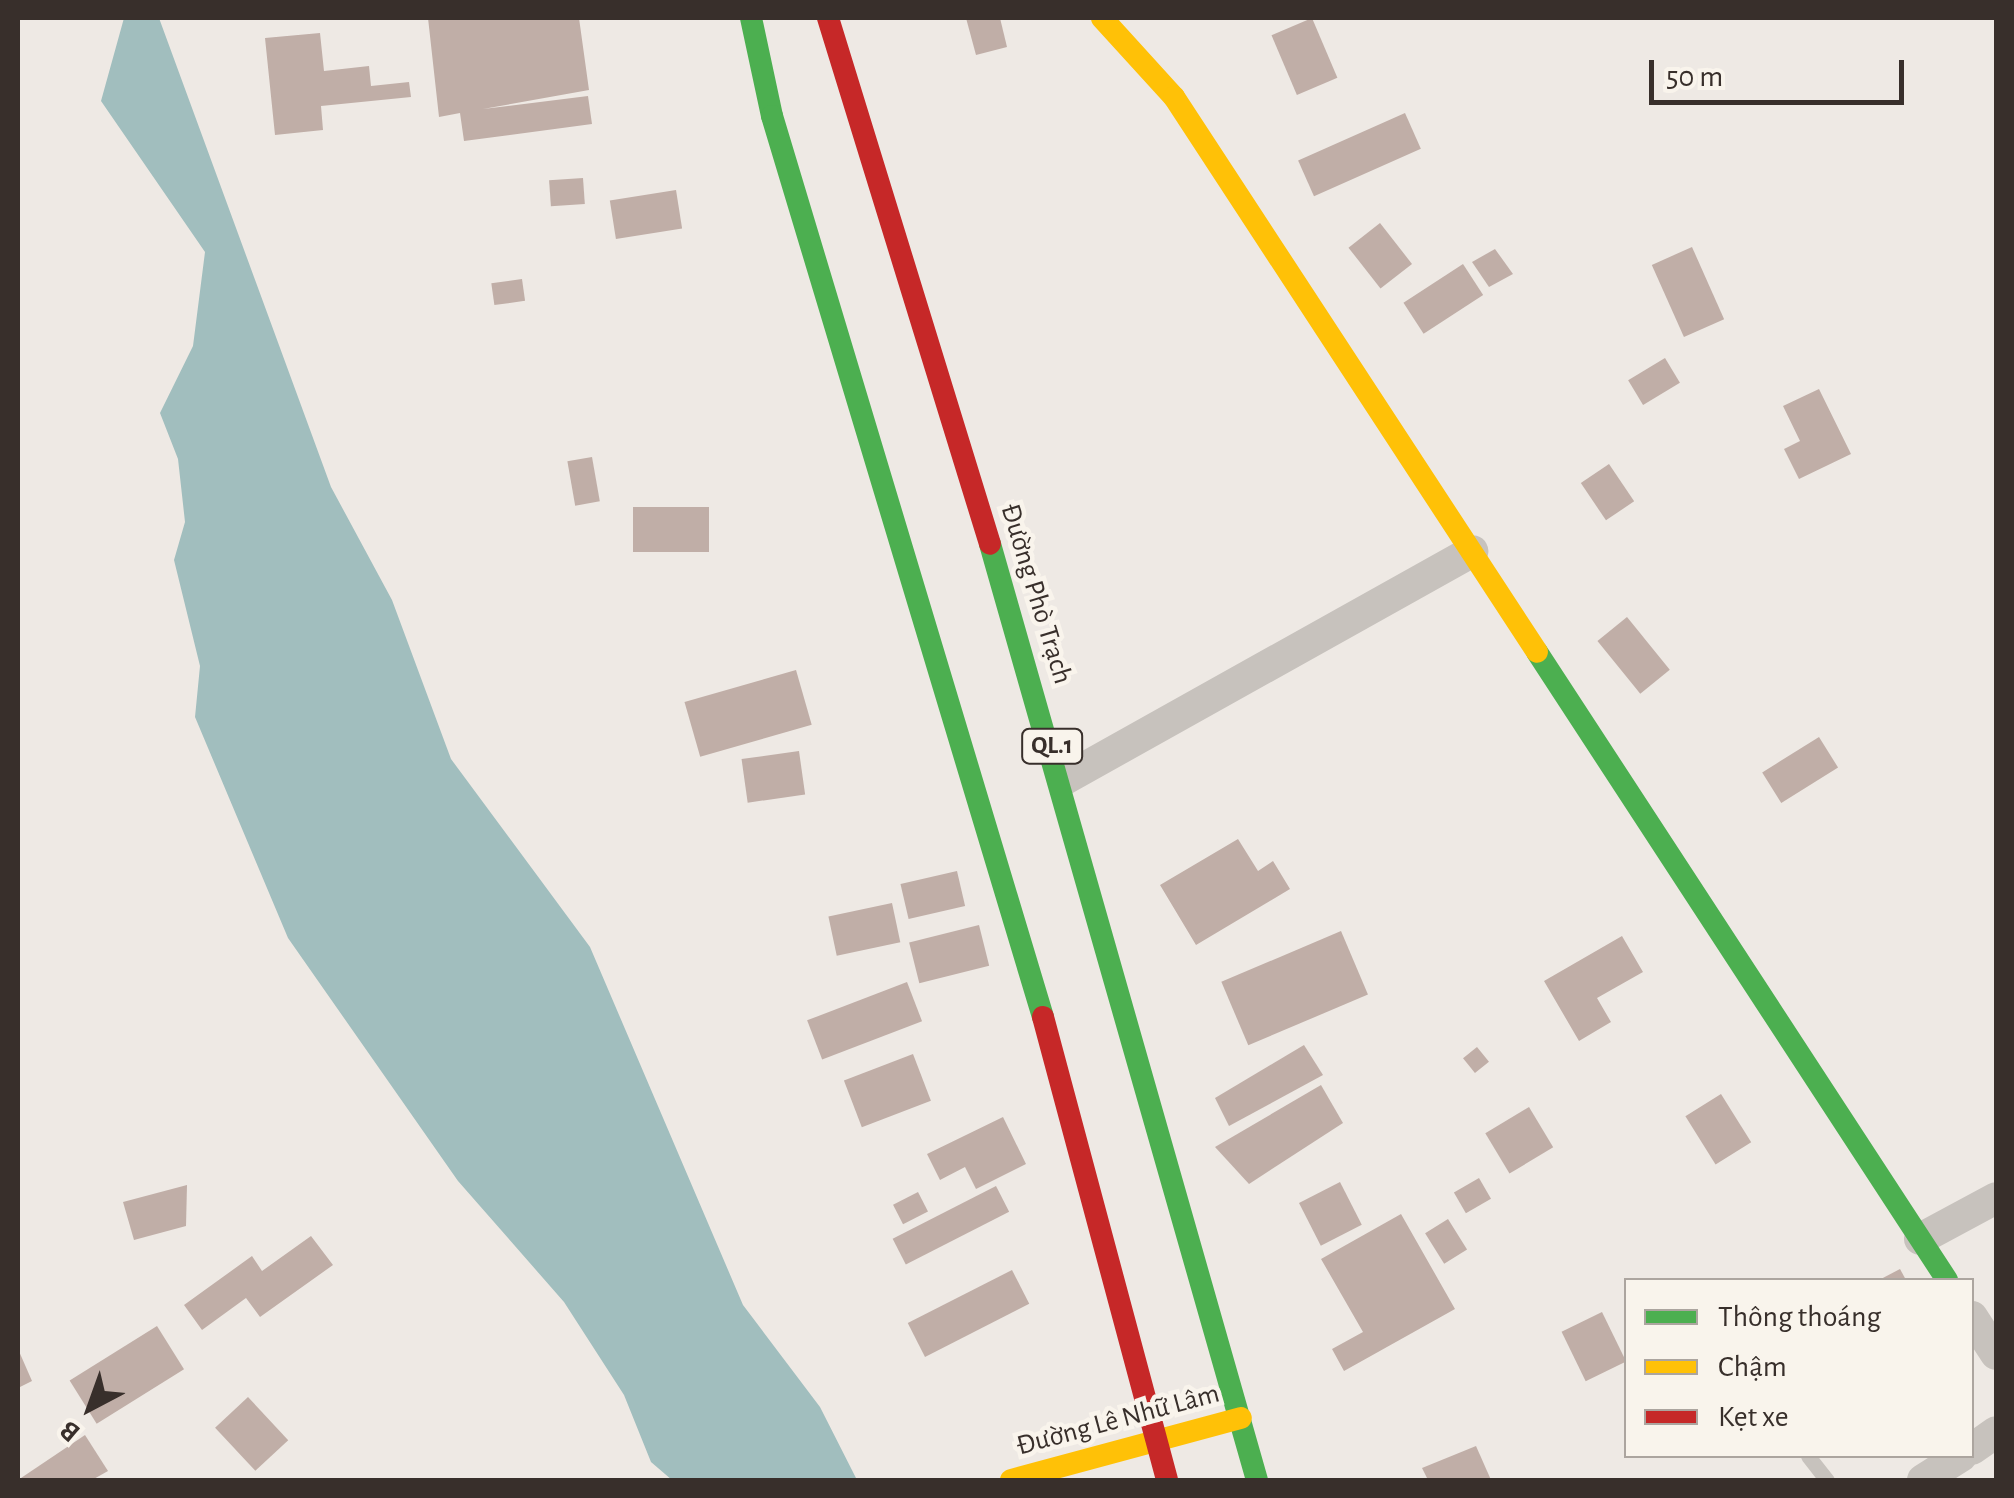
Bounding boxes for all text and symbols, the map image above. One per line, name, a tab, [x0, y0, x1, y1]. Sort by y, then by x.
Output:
scale bar	[1654, 40, 1909, 102]
text: 50 m	[1666, 62, 1723, 92]
street label: Đường Phò Trạch	[993, 500, 1079, 688]
road number: QL.1	[1020, 726, 1084, 766]
legend	[1624, 1278, 1974, 1458]
text: Thông thoáng	[1718, 1302, 1881, 1332]
text: Chậm	[1718, 1352, 1787, 1382]
north arrow	[40, 1358, 140, 1458]
street label: Đường Lê Nhữ Lâm	[1013, 1377, 1223, 1463]
text: Kẹt xe	[1718, 1402, 1788, 1432]
text: B	[55, 1415, 86, 1447]

